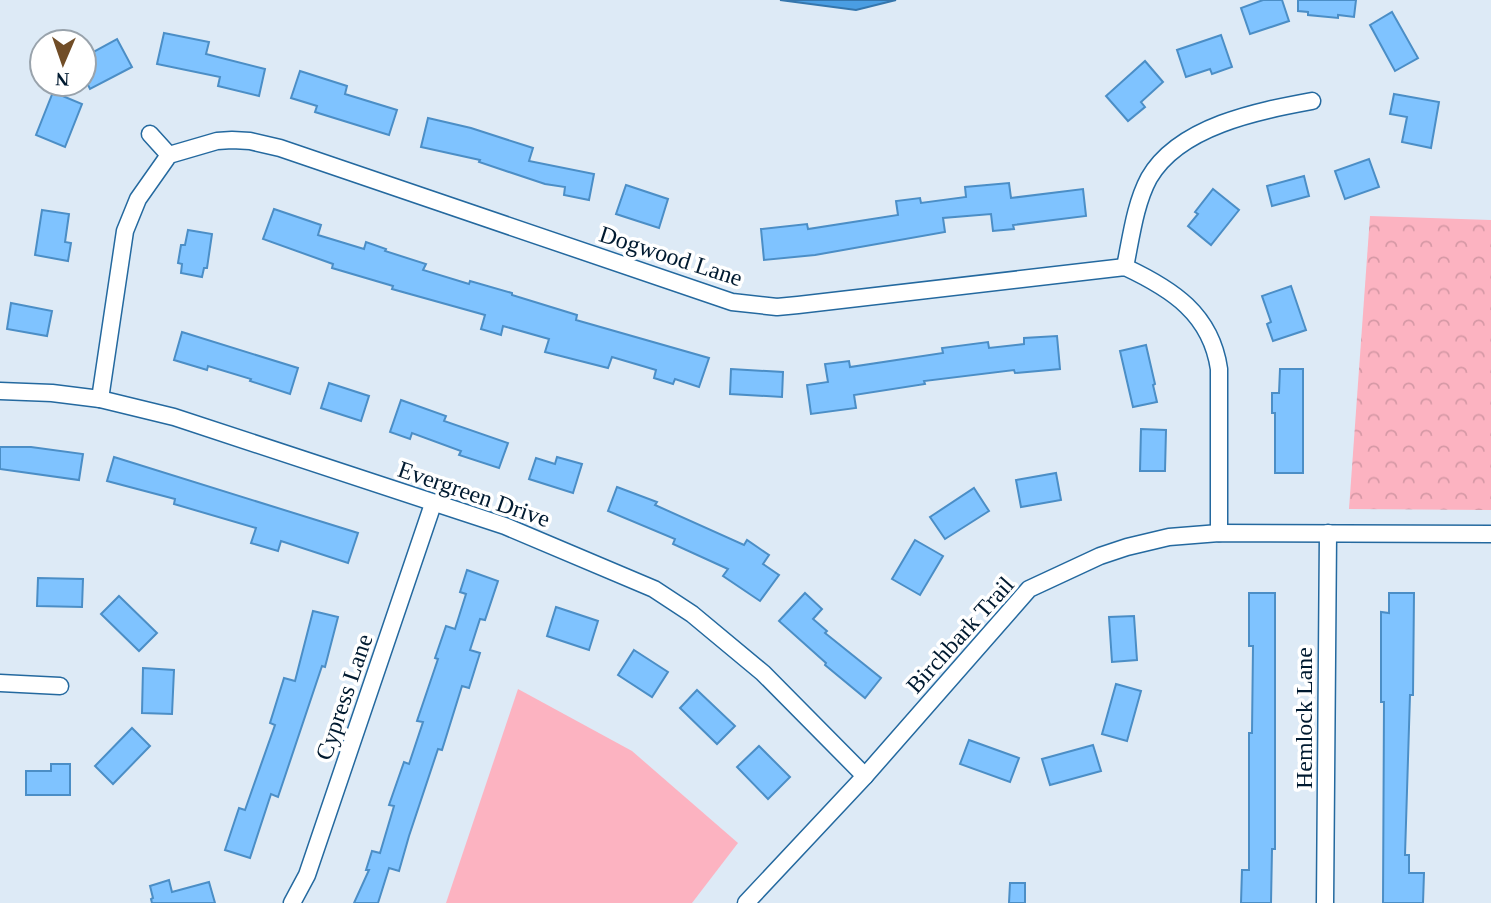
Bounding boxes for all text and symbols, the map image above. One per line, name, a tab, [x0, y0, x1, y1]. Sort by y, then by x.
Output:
north arrow	[28, 28, 98, 98]
text: N	[55, 69, 70, 90]
street label: Dogwood Lane	[596, 221, 746, 291]
street label: Evergreen Drive	[395, 456, 553, 532]
street label: Birchbark Trail	[901, 571, 1019, 698]
street label: Cypress Lane	[310, 631, 378, 763]
street label: Hemlock Lane	[1291, 647, 1317, 789]

